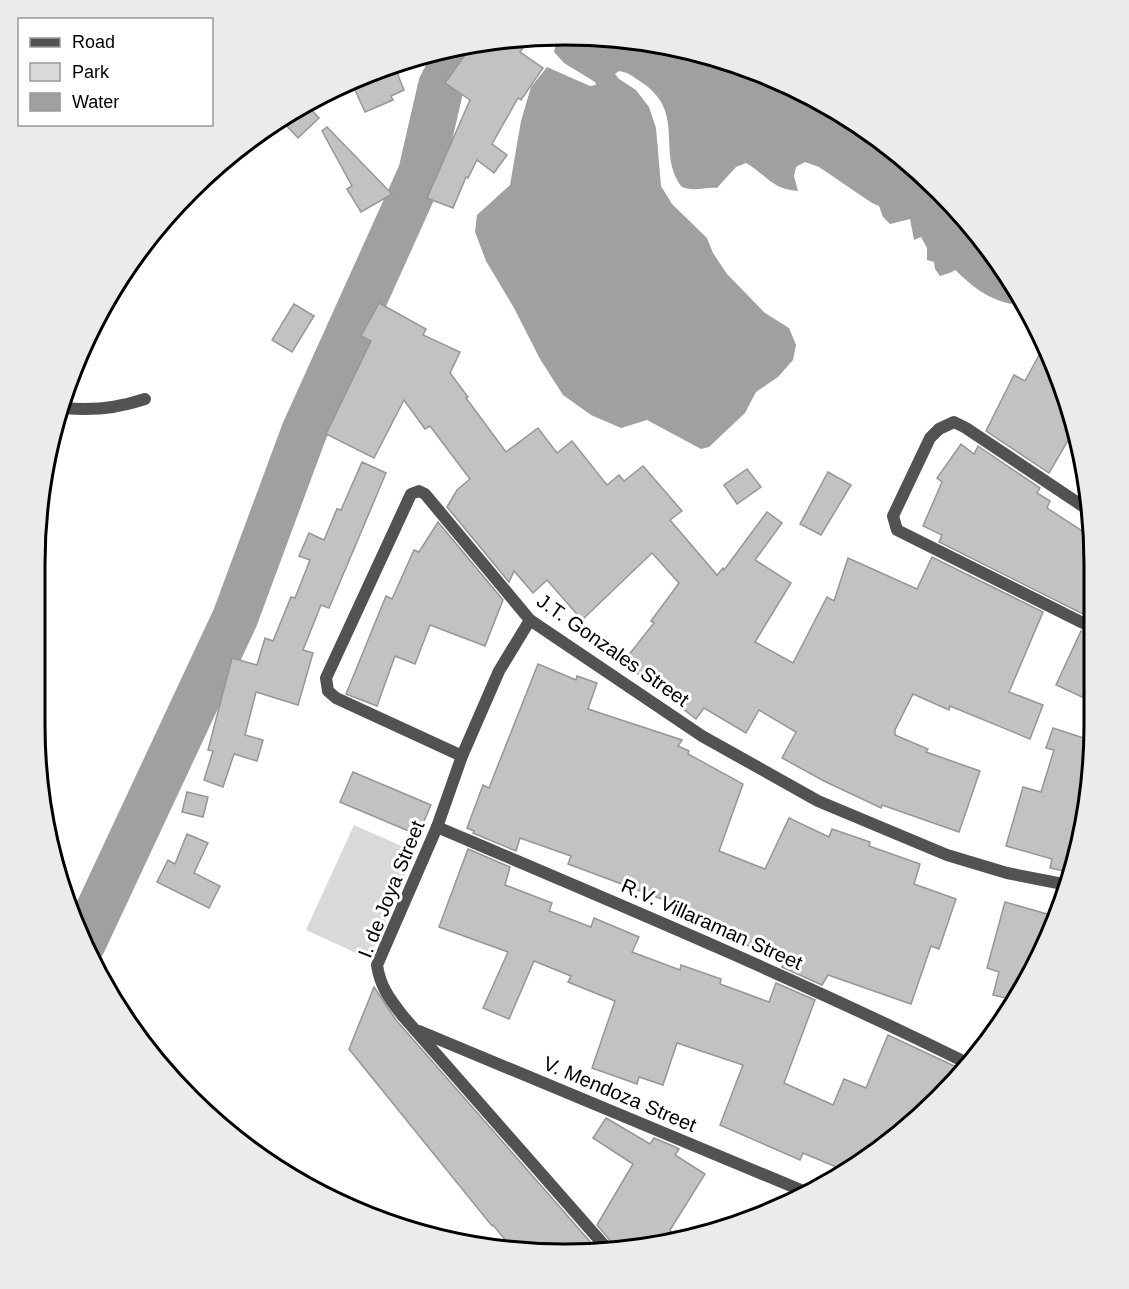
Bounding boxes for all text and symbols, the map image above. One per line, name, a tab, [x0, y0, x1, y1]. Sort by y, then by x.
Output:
legend	[18, 18, 213, 126]
text: Road	[72, 32, 115, 52]
text: Park	[72, 62, 110, 82]
text: Water	[72, 92, 119, 112]
street label: J.T. Gonzales Street	[533, 589, 693, 711]
street label: I. de Joya Street	[354, 817, 429, 961]
street label: R.V. Villaraman Street	[618, 874, 806, 974]
street label: V. Mendoza Street	[540, 1052, 700, 1136]

